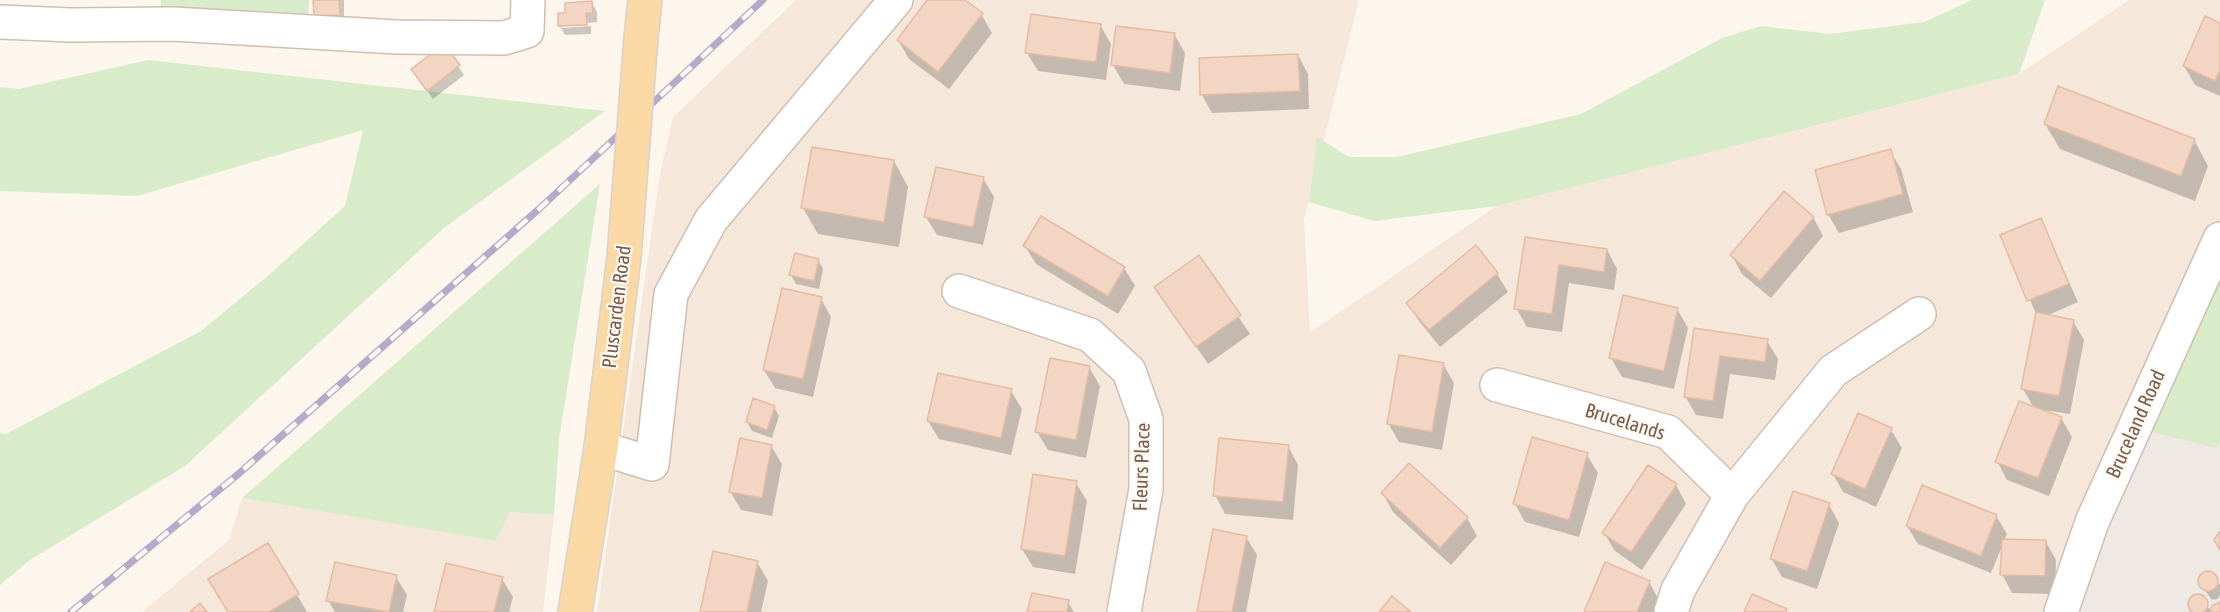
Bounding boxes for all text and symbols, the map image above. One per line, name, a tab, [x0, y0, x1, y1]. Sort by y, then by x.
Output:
street label: Pluscarden Road	[598, 244, 636, 370]
street label: Bruceland Road	[2101, 366, 2171, 482]
street label: Brucelands	[1582, 398, 1668, 446]
street label: Fleurs Place	[1128, 422, 1156, 512]

